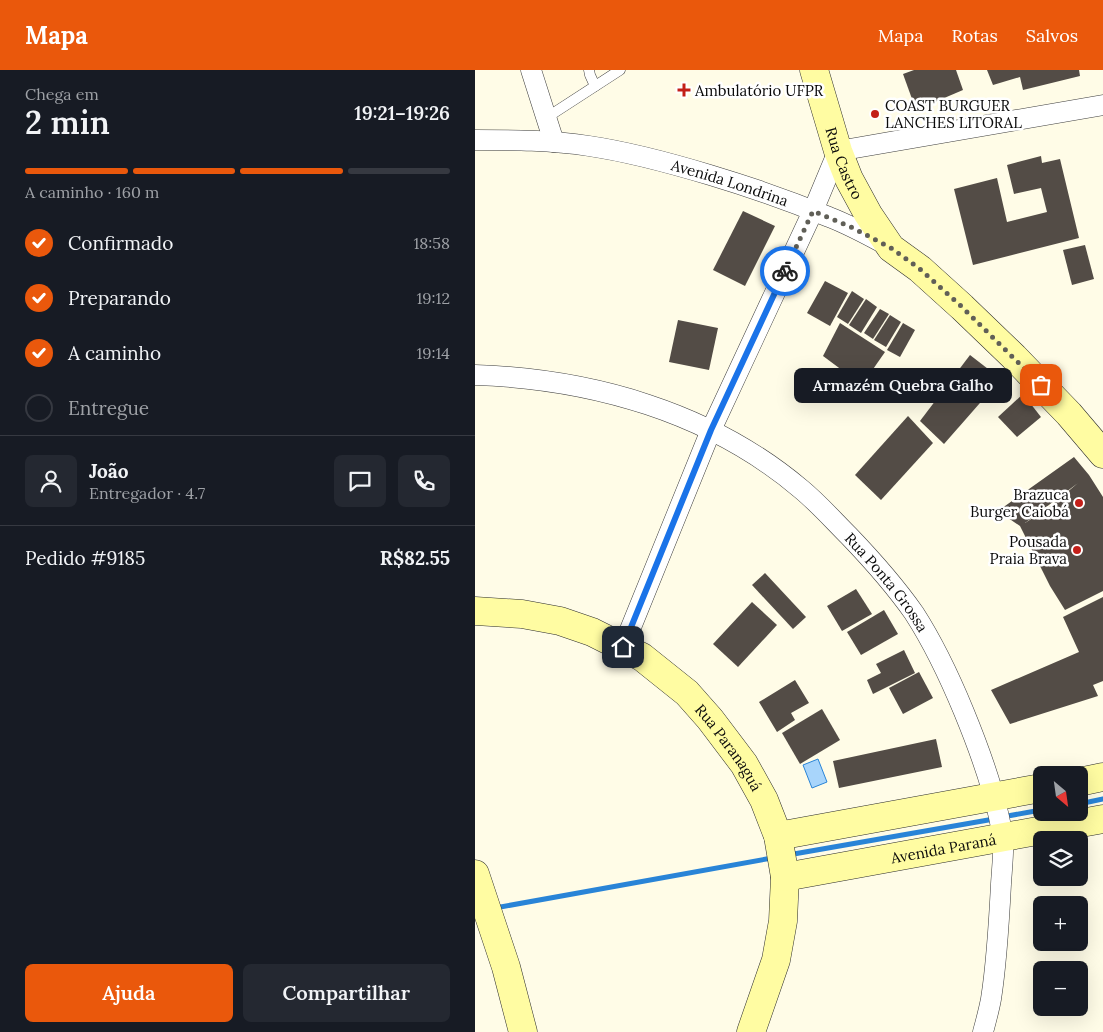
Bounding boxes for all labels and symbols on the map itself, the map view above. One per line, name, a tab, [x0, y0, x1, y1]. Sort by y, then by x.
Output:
place label: Ambulatório UFPR	[694, 81, 824, 100]
marker: Ambulatório UFPR	[677, 83, 691, 97]
place label: COAST BURGUER LANCHES LITORAL	[885, 96, 1022, 132]
marker: COAST BURGUER LANCHES LITORAL	[869, 108, 881, 120]
street label: Rua Castro	[822, 125, 868, 203]
street label: Avenida Londrina	[668, 155, 791, 210]
courier	[760, 246, 810, 296]
pin	[1020, 364, 1062, 406]
callout: Armazém Quebra Galho	[793, 368, 1011, 402]
place label: Brazuca Burger Caiobá	[970, 485, 1069, 521]
marker: Brazuca Burger Caiobá	[1073, 497, 1085, 509]
street label: Rua Ponta Grossa	[841, 528, 933, 635]
place label: Pousada Praia Brava	[990, 532, 1067, 568]
marker: Pousada Praia Brava	[1071, 544, 1083, 556]
pin	[602, 626, 644, 668]
street label: Rua Paranaguá	[691, 700, 767, 794]
north arrow	[1033, 766, 1087, 821]
street label: Avenida Paraná	[888, 829, 998, 867]

